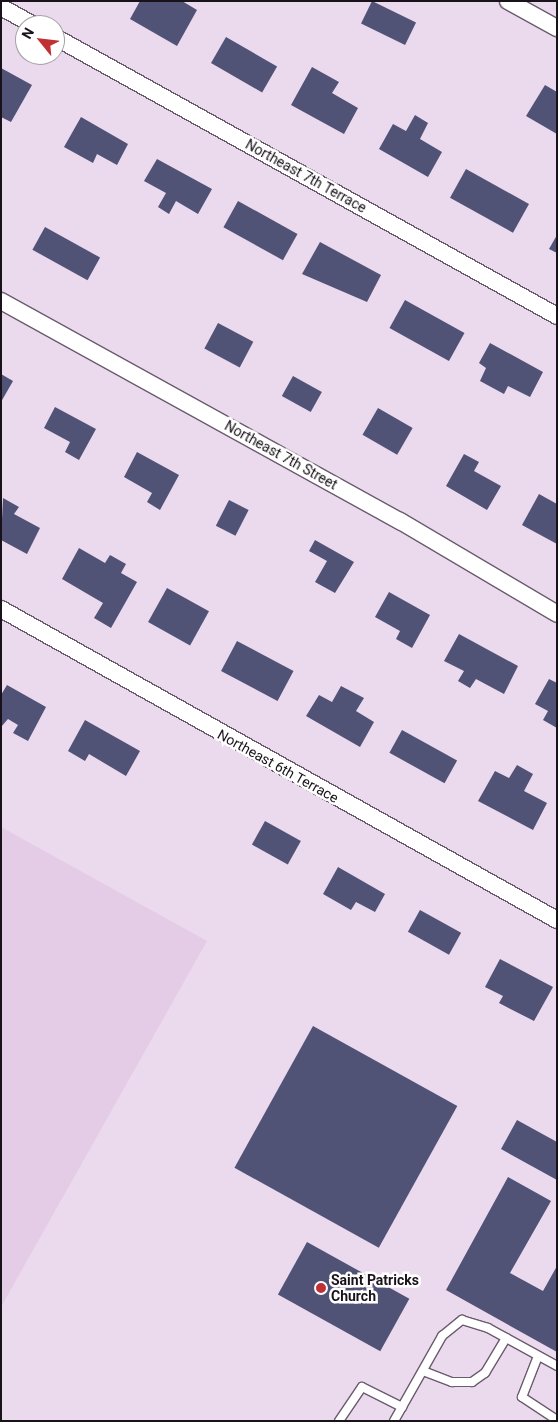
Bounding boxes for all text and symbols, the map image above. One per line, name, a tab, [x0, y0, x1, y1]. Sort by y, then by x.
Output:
north arrow	[15, 15, 65, 65]
text: N	[18, 25, 37, 41]
street label: Northeast 7th Terrace	[242, 136, 370, 216]
street label: Northeast 7th Street	[222, 417, 340, 493]
street label: Northeast 6th Terrace	[214, 726, 342, 806]
place label: Saint Patricks Church	[331, 1272, 419, 1304]
marker: Saint Patricks Church	[315, 1282, 327, 1294]

